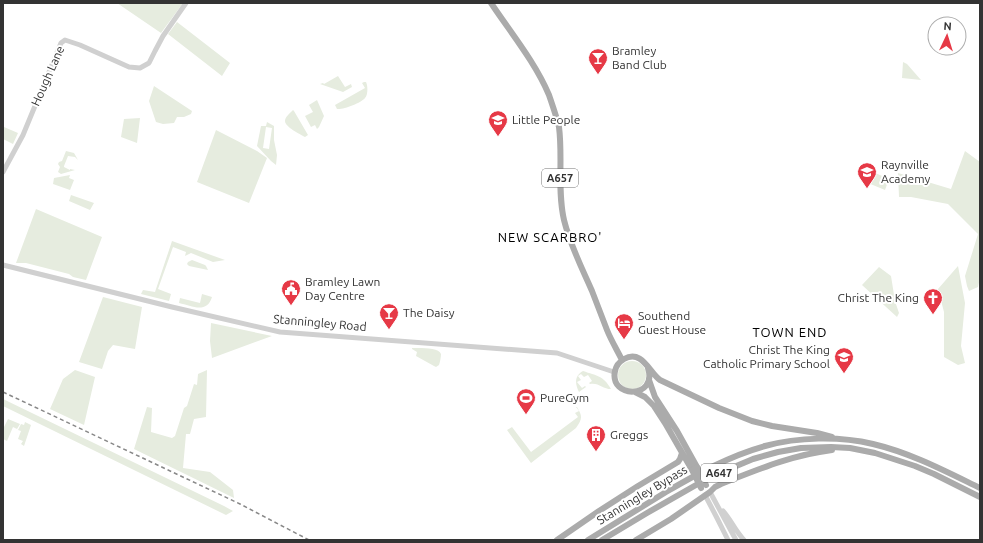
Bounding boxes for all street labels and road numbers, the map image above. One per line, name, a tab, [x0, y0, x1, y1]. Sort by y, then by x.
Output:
street label: Hough Lane	[28, 44, 67, 108]
road number: A657	[542, 169, 578, 187]
street label: Stanningley Road	[273, 312, 367, 333]
street label: Stanningley Bypass	[594, 463, 689, 527]
road number: A647	[701, 464, 737, 482]

